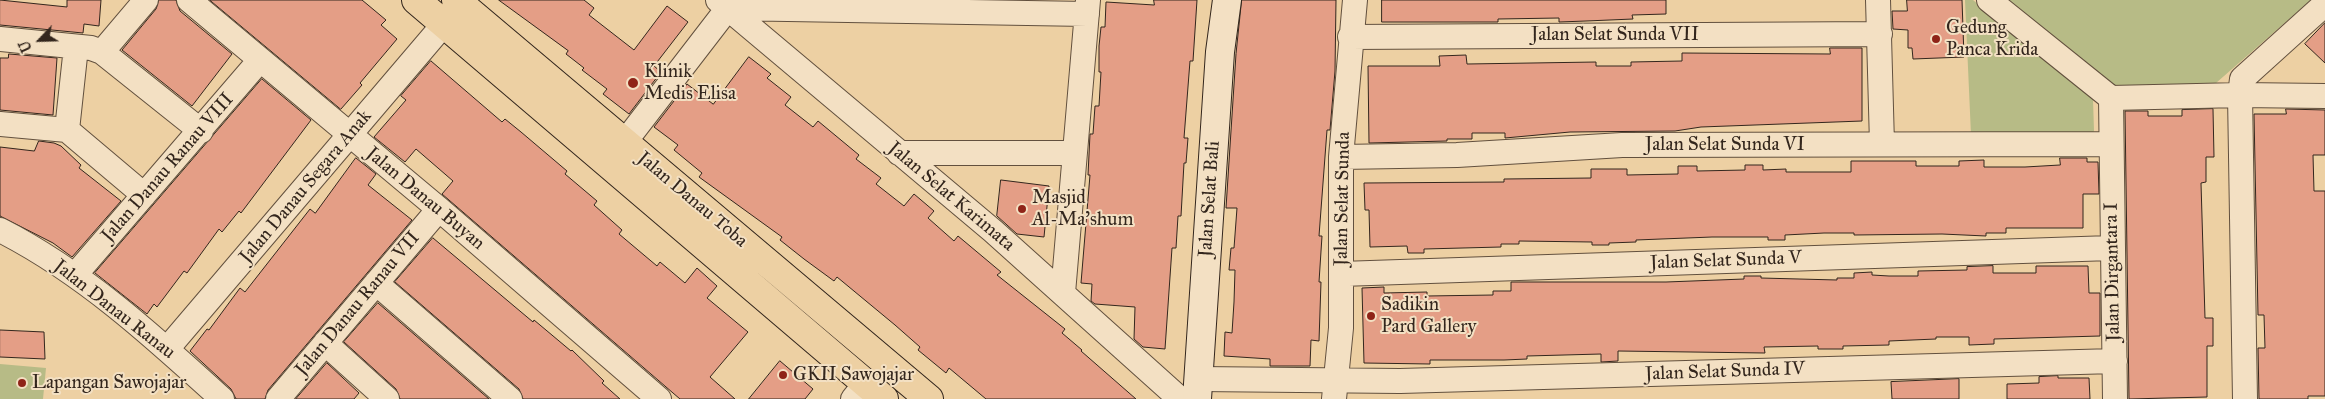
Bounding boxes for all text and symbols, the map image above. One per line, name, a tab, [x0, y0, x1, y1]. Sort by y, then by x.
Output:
north arrow	[15, 15, 65, 65]
place label: Gedung Panca Krida	[1946, 17, 2038, 61]
street label: Jalan Selat Sunda VII	[1531, 24, 1699, 46]
marker: Gedung Panca Krida	[1930, 33, 1942, 45]
text: U	[16, 38, 36, 55]
place label: Klinik Medis Elisa	[644, 61, 736, 105]
marker: Klinik Medis Elisa	[626, 76, 640, 90]
street label: Jalan Danau Ranau VIII	[97, 89, 239, 247]
street label: Jalan Danau Segara Anak	[235, 106, 377, 268]
street label: Jalan Selat Sunda	[1330, 132, 1356, 266]
street label: Jalan Selat Sunda VI	[1645, 134, 1805, 156]
street label: Jalan Selat Karimata	[883, 137, 1019, 257]
street label: Jalan Selat Bali	[1195, 140, 1225, 258]
street label: Jalan Danau Buyan	[361, 143, 489, 255]
street label: Jalan Danau Toba	[632, 147, 752, 253]
place label: Masjid Al-Ma'shum	[1032, 187, 1133, 231]
street label: Jalan Dirgantara I	[2100, 202, 2126, 342]
marker: Masjid Al-Ma'shum	[1016, 203, 1028, 215]
street label: Jalan Danau Ranau VII	[291, 227, 425, 381]
street label: Jalan Selat Sunda V	[1650, 247, 1802, 275]
street label: Jalan Danau Ranau	[49, 255, 179, 365]
place label: Sadikin Pard Gallery	[1381, 294, 1476, 338]
marker: Sadikin Pard Gallery	[1365, 310, 1377, 322]
street label: Jalan Selat Sunda IV	[1645, 358, 1805, 386]
place label: GKII Sawojajar	[793, 364, 914, 386]
marker: GKII Sawojajar	[777, 369, 789, 381]
place label: Lapangan Sawojajar	[32, 372, 186, 394]
marker: Lapangan Sawojajar	[16, 377, 28, 389]

